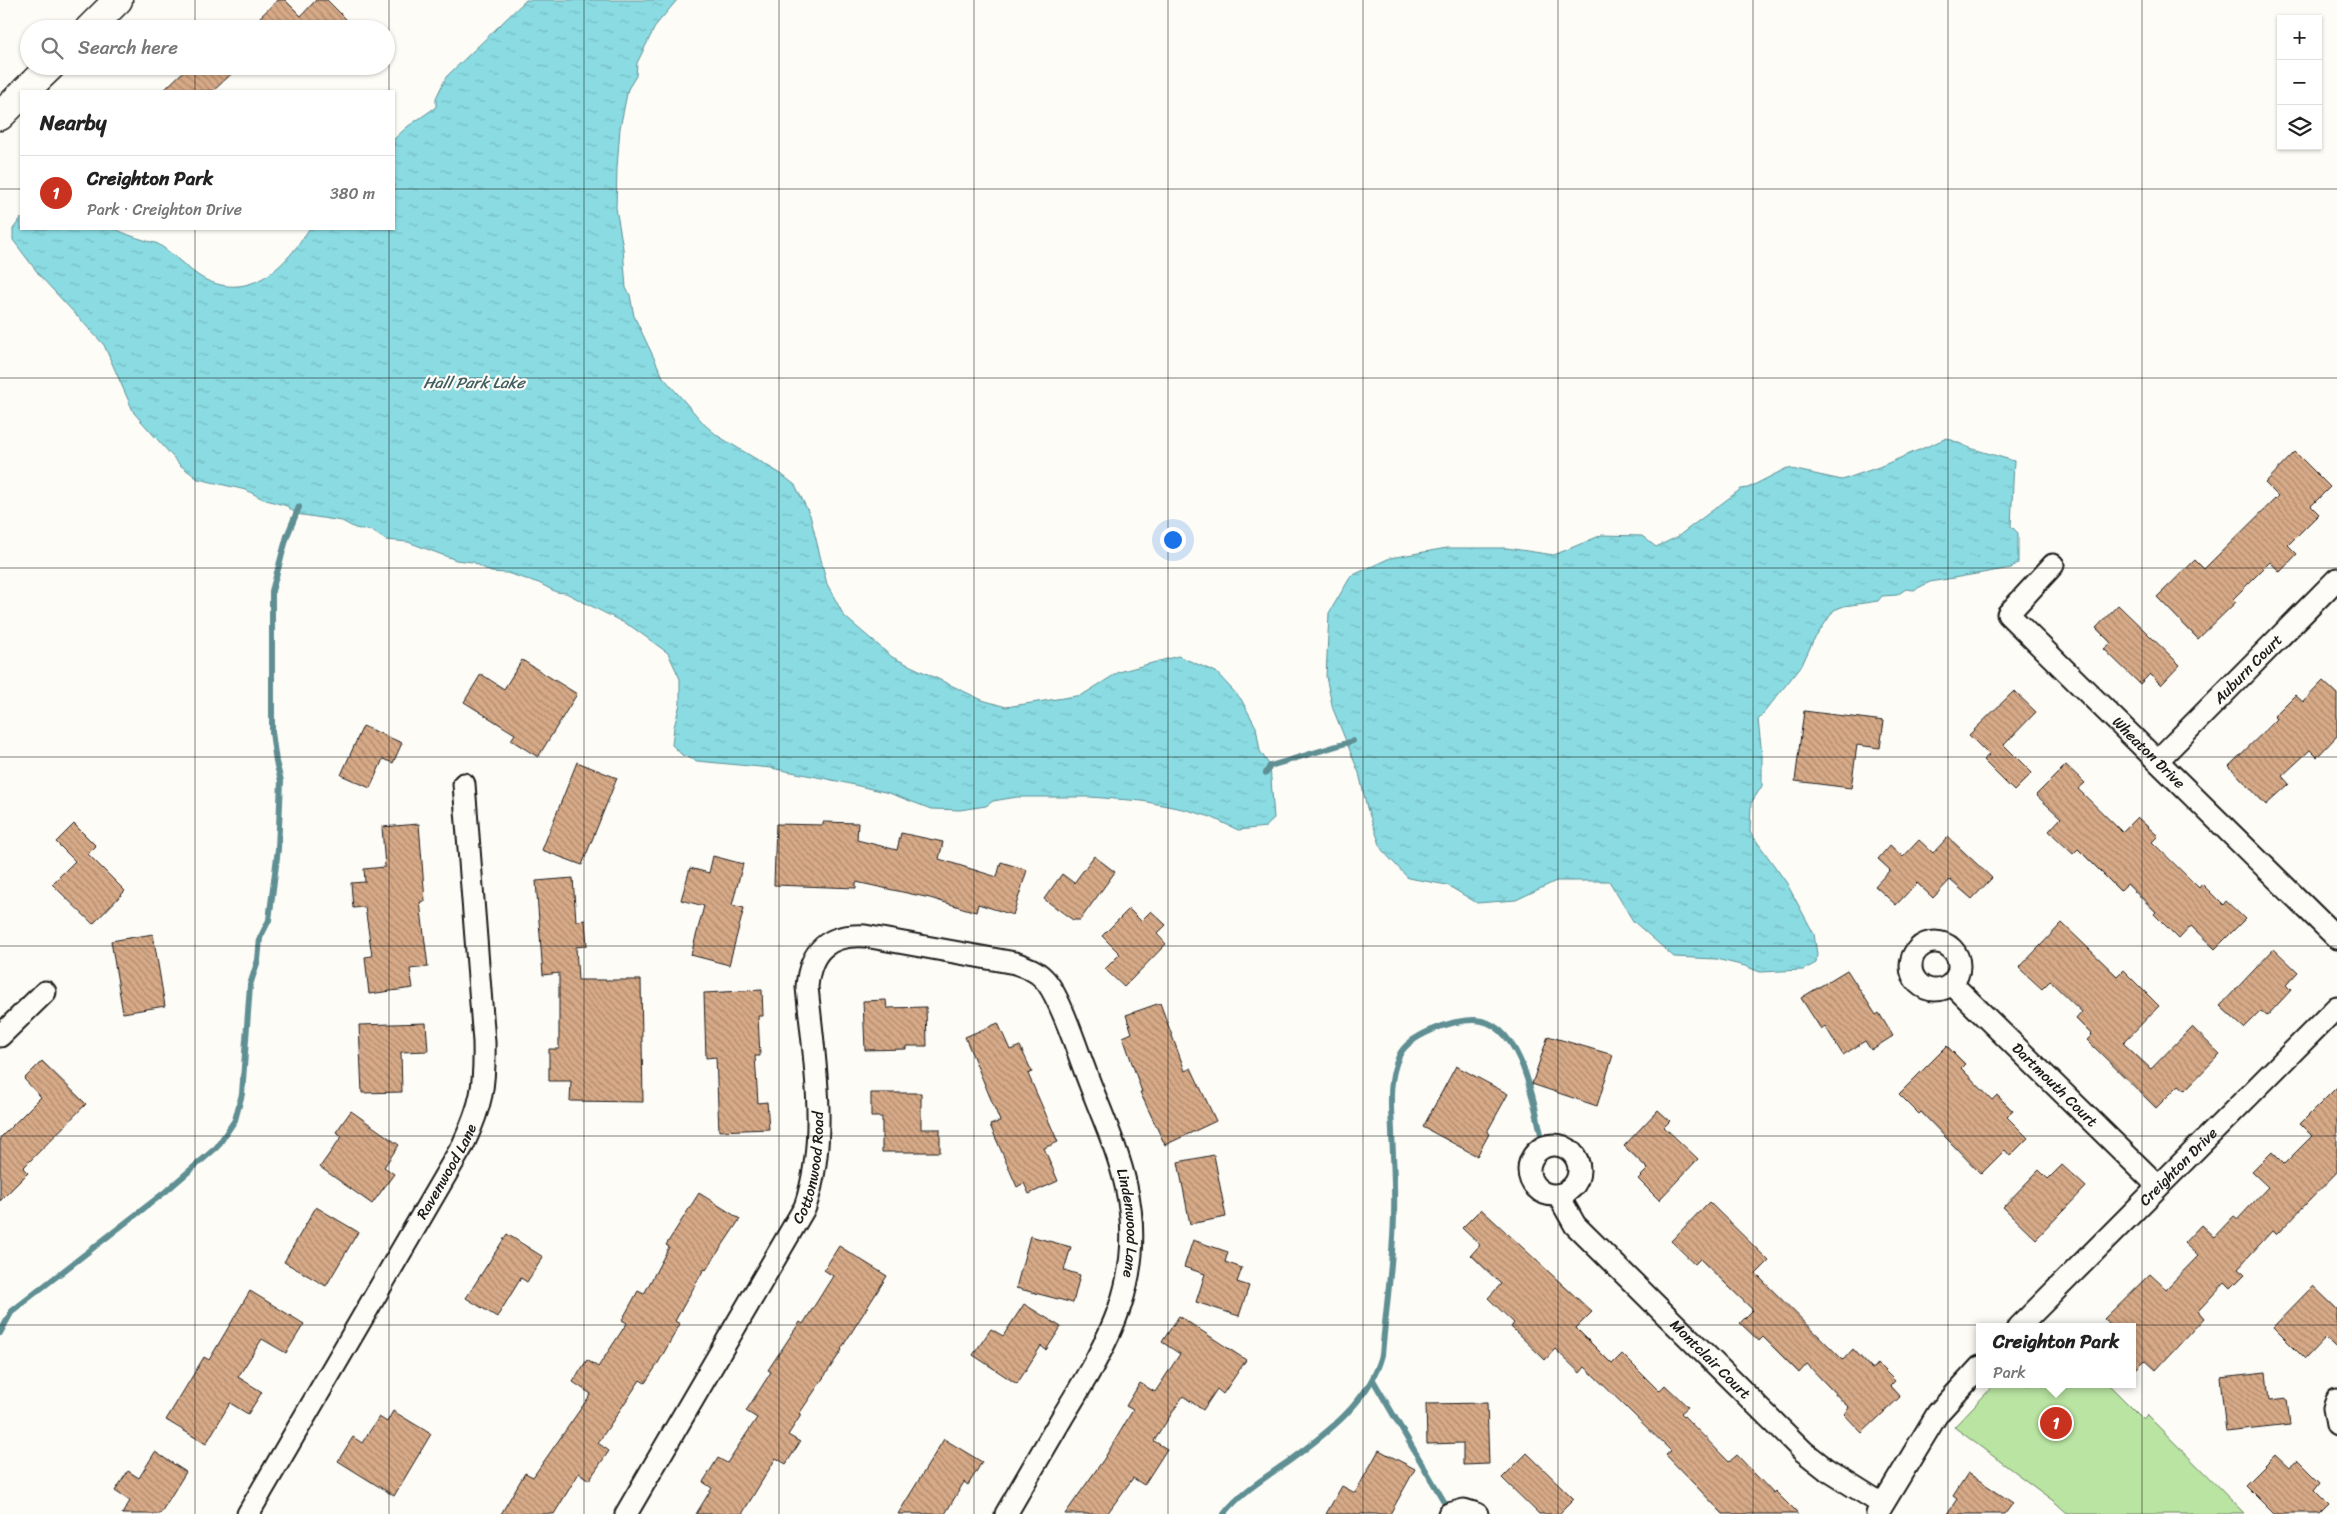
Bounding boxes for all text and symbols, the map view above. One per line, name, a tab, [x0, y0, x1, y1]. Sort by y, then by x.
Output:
map controls	[2277, 15, 2322, 150]
button: +	[2277, 15, 2322, 60]
search box	[20, 20, 395, 75]
text: Search here	[78, 31, 178, 64]
icon: search	[38, 34, 66, 62]
button: −	[2277, 60, 2322, 105]
text: Nearby	[40, 104, 106, 142]
button: layers	[2277, 105, 2322, 150]
text: Creighton Park	[87, 162, 213, 195]
text: 1	[53, 179, 59, 208]
text: 380 m	[330, 179, 375, 208]
text: Park · Creighton Drive	[87, 195, 242, 224]
water label: Hall Park Lake	[423, 368, 526, 397]
your location	[1160, 527, 1186, 553]
street label: Auburn Court	[2206, 628, 2289, 711]
street label: Wheaton Drive	[2106, 710, 2192, 795]
street label: Dartmouth Court	[2006, 1036, 2104, 1134]
street label: Cottonwood Road	[785, 1110, 831, 1229]
street label: Ravenwood Lane	[409, 1120, 484, 1224]
street label: Creighton Drive	[2133, 1121, 2224, 1212]
street label: Lindenwood Lane	[1109, 1165, 1145, 1280]
street label: Montclair Court	[1664, 1313, 1757, 1406]
popup	[1976, 1323, 2136, 1388]
text: Creighton Park	[1993, 1325, 2119, 1358]
text: Park	[1993, 1358, 2026, 1387]
pin: 1	[2040, 1404, 2072, 1442]

